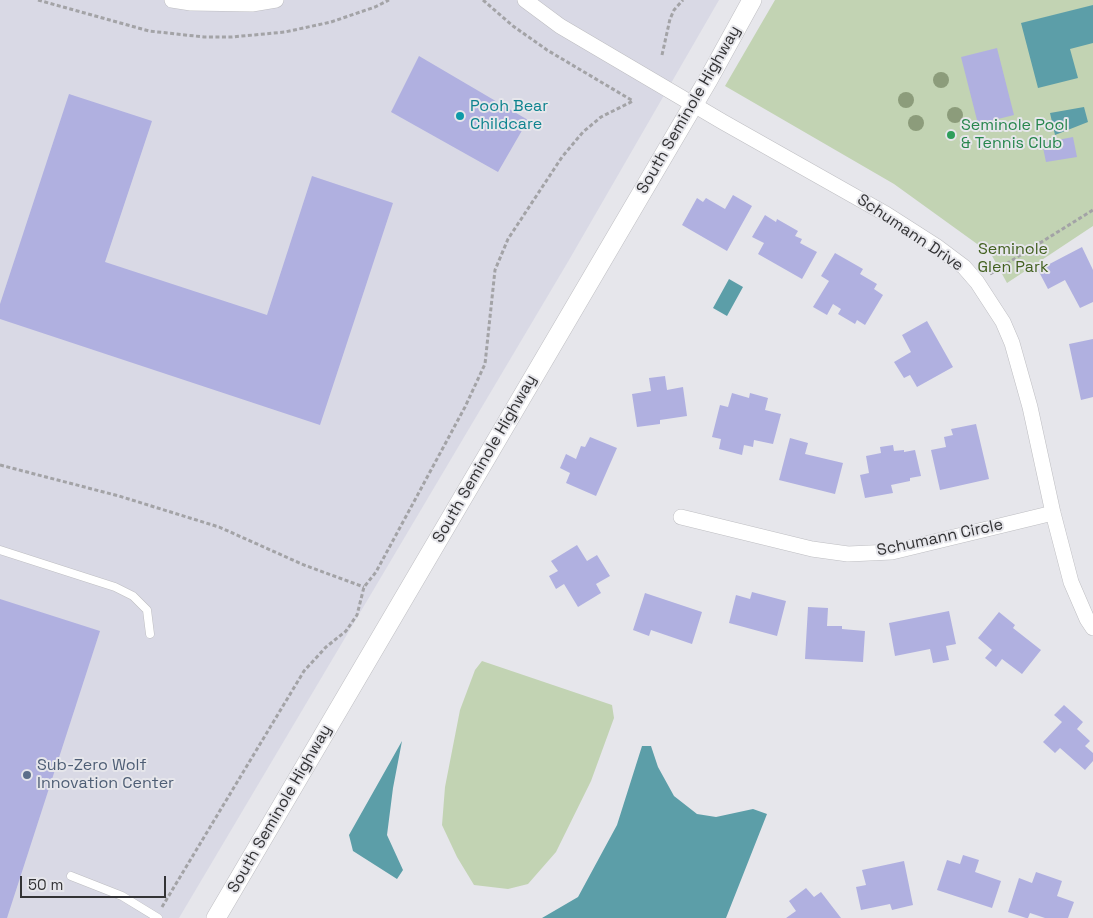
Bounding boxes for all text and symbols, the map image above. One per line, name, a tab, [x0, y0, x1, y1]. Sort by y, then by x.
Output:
street label: South Seminole Highway	[633, 23, 745, 197]
place label: Pooh Bear Childcare	[470, 97, 548, 135]
marker: Pooh Bear Childcare	[454, 110, 466, 122]
place label: Seminole Pool & Tennis Club	[961, 116, 1068, 154]
marker: Seminole Pool & Tennis Club	[945, 129, 957, 141]
street label: Schumann Drive	[853, 190, 967, 276]
park label: Seminole Glen Park	[977, 240, 1049, 278]
street label: South Seminole Highway	[429, 372, 541, 546]
street label: Schumann Circle	[875, 515, 1005, 561]
street label: South Seminole Highway	[224, 722, 336, 896]
place label: Sub-Zero Wolf Innovation Center	[37, 756, 174, 794]
marker: Sub-Zero Wolf Innovation Center	[21, 769, 33, 781]
scale bar	[22, 866, 169, 898]
text: 50 m	[28, 875, 63, 894]

